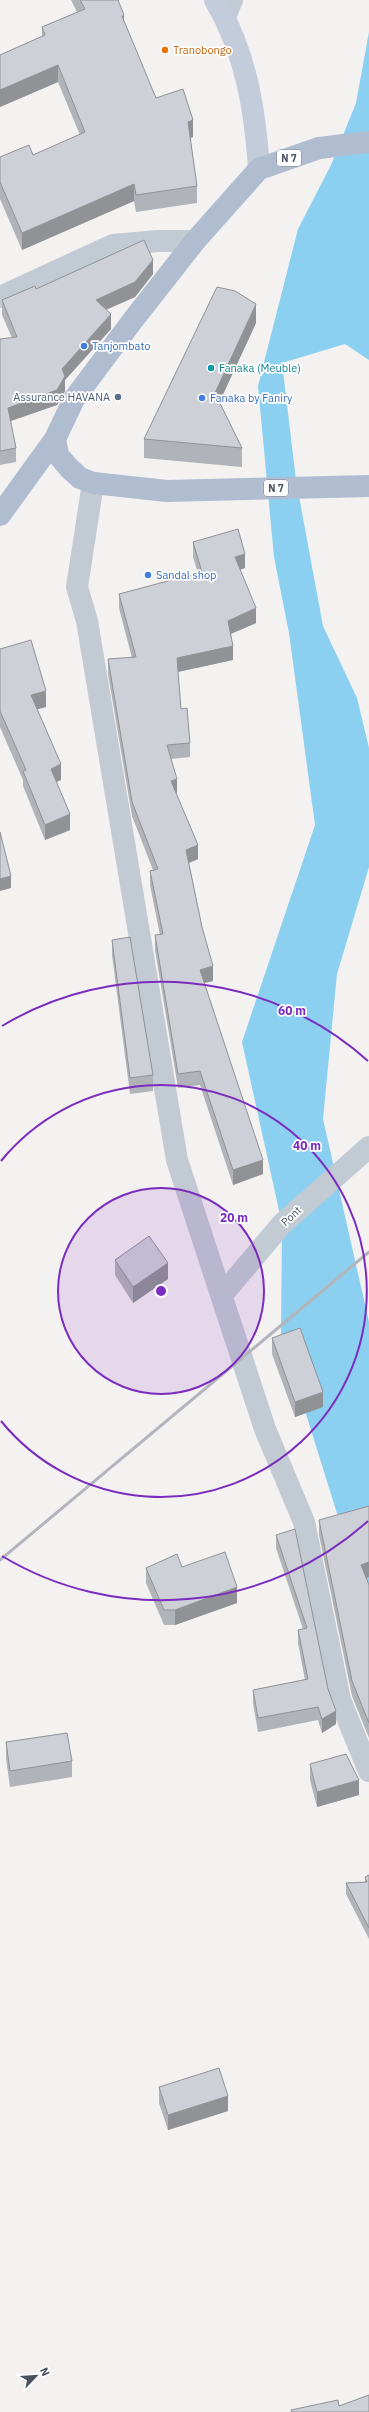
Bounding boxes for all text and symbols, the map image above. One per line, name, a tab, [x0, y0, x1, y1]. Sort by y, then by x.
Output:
place label: Tranobongo	[173, 43, 232, 57]
marker: Tranobongo	[160, 45, 170, 55]
road number: N 7	[277, 150, 301, 166]
place label: Tanjombato	[92, 339, 150, 353]
marker: Tanjombato	[79, 341, 89, 351]
place label: Fanaka (Meuble)	[219, 361, 301, 375]
marker: Fanaka (Meuble)	[206, 363, 216, 373]
place label: Assurance HAVANA	[13, 390, 110, 404]
place label: Fanaka by Faniry	[210, 391, 293, 405]
marker: Assurance HAVANA	[113, 392, 123, 402]
marker: Fanaka by Faniry	[197, 393, 207, 403]
road number: N 7	[264, 480, 288, 496]
place label: Sandal shop	[156, 568, 217, 582]
marker: Sandal shop	[143, 570, 153, 580]
text: 60 m	[278, 1003, 306, 1018]
text: 40 m	[293, 1138, 321, 1153]
street label: Pont	[278, 1203, 304, 1229]
text: 20 m	[220, 1210, 248, 1225]
centre of rings	[154, 1284, 168, 1298]
north arrow	[16, 2356, 56, 2396]
text: N	[37, 2365, 53, 2378]

